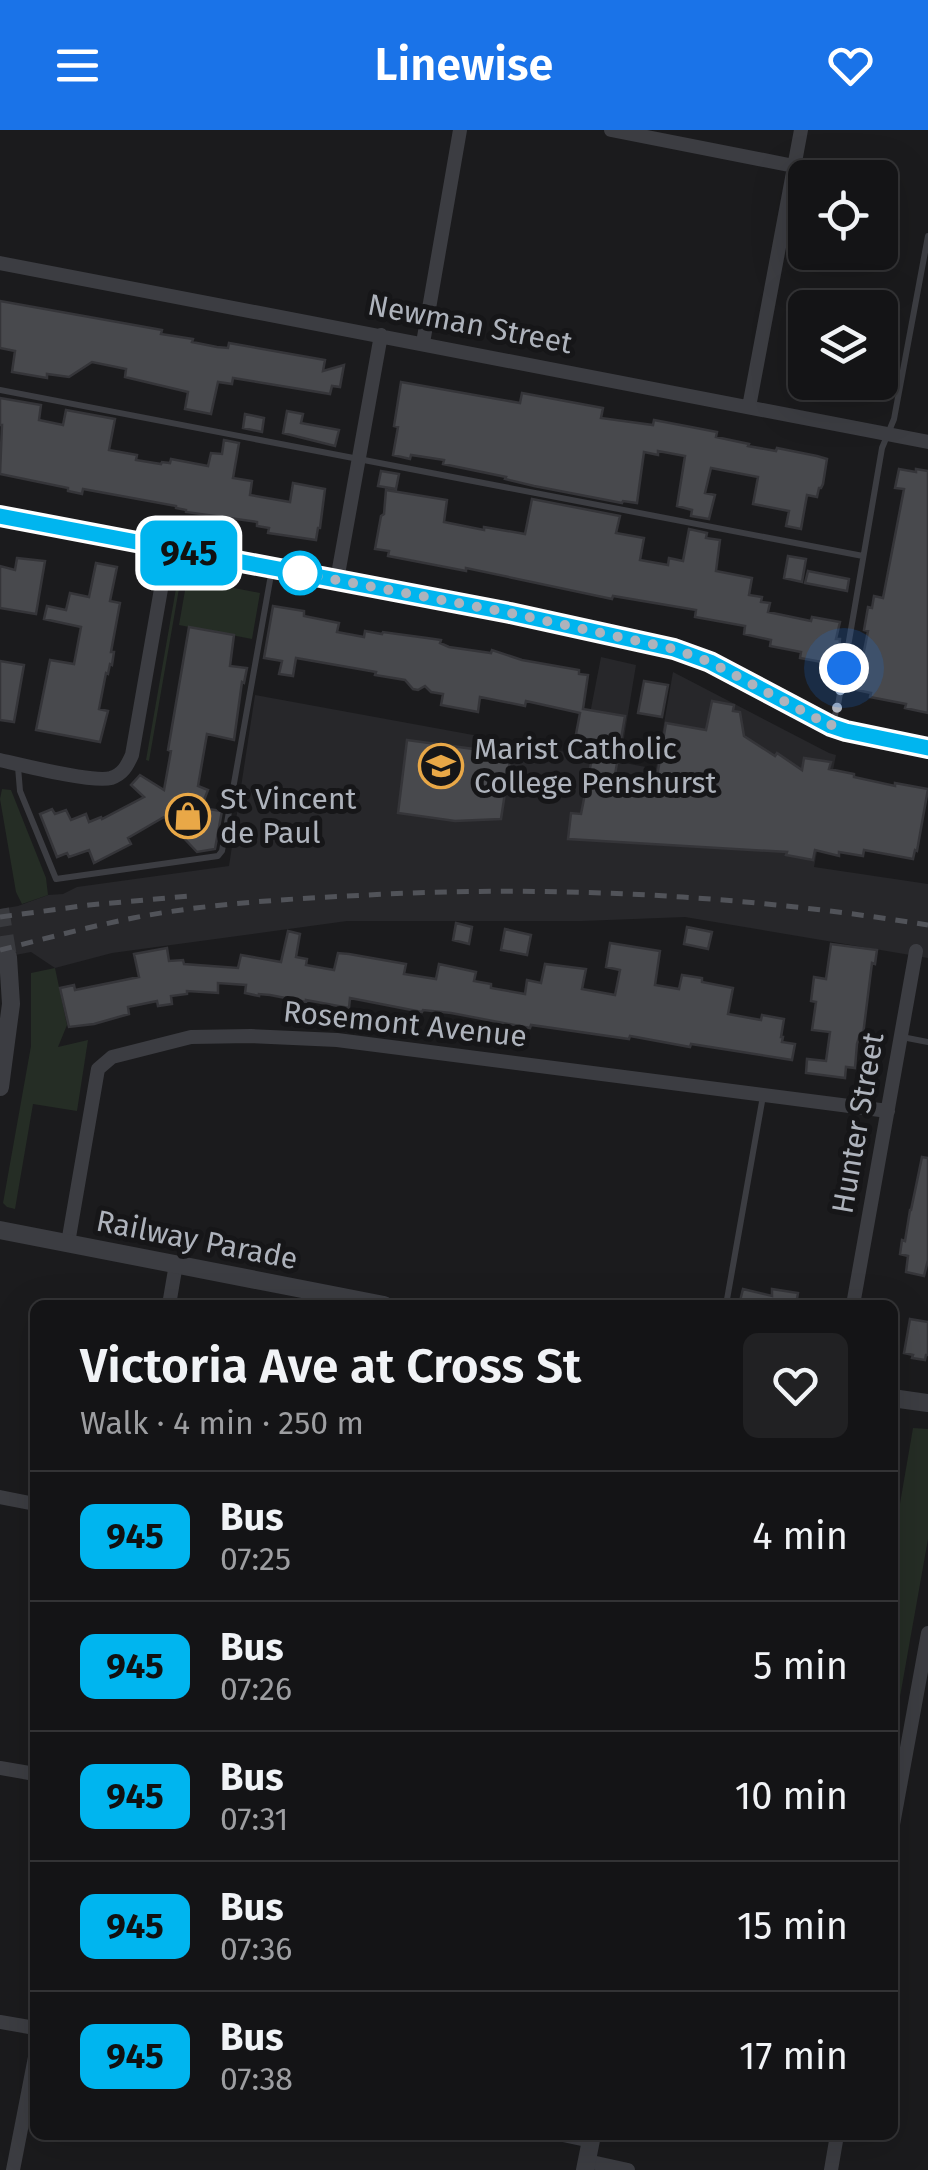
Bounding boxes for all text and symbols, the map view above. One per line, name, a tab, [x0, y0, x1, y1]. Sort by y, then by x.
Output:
icon: menu	[50, 38, 105, 93]
text: Linewise	[375, 38, 553, 92]
icon: heart	[823, 38, 878, 93]
map controls	[788, 160, 898, 400]
button: locate	[788, 160, 898, 270]
street label: Newman Street	[365, 287, 575, 361]
button: layers	[788, 290, 898, 400]
line badge: 945	[132, 520, 246, 586]
text: 945	[160, 532, 218, 574]
unlabelled marker	[279, 552, 321, 594]
your location	[819, 643, 869, 693]
place label: Marist Catholic College Penshurst	[474, 731, 717, 801]
school or university icon: Marist Catholic College Penshurst	[418, 743, 464, 789]
place label: St Vincent de Paul	[220, 781, 357, 851]
shop icon: St Vincent de Paul	[165, 793, 211, 839]
street label: Rosemont Avenue	[281, 993, 529, 1055]
street label: Hunter Street	[824, 1030, 892, 1216]
street label: Railway Parade	[93, 1203, 301, 1277]
button: heart	[743, 1333, 848, 1438]
text: Victoria Ave at Cross St	[80, 1337, 581, 1395]
text: Walk · 4 min · 250 m	[80, 1404, 364, 1442]
text: Bus	[220, 1494, 284, 1540]
text: 4 min	[752, 1513, 848, 1559]
text: 945	[106, 1515, 164, 1557]
text: 07:25	[220, 1540, 291, 1578]
text: Bus	[220, 1624, 284, 1670]
text: 5 min	[753, 1643, 848, 1689]
text: 945	[106, 1645, 164, 1687]
text: 07:26	[220, 1670, 292, 1708]
text: Bus	[220, 1754, 284, 1800]
text: 10 min	[735, 1773, 848, 1819]
text: 945	[106, 1775, 164, 1817]
text: 07:31	[220, 1800, 288, 1838]
text: Bus	[220, 1884, 284, 1930]
text: 15 min	[737, 1903, 848, 1949]
text: 945	[106, 1905, 164, 1947]
text: 07:36	[220, 1930, 292, 1968]
text: Bus	[220, 2014, 284, 2060]
text: 17 min	[739, 2033, 848, 2079]
text: 945	[106, 2035, 164, 2077]
text: 07:38	[220, 2060, 293, 2098]

